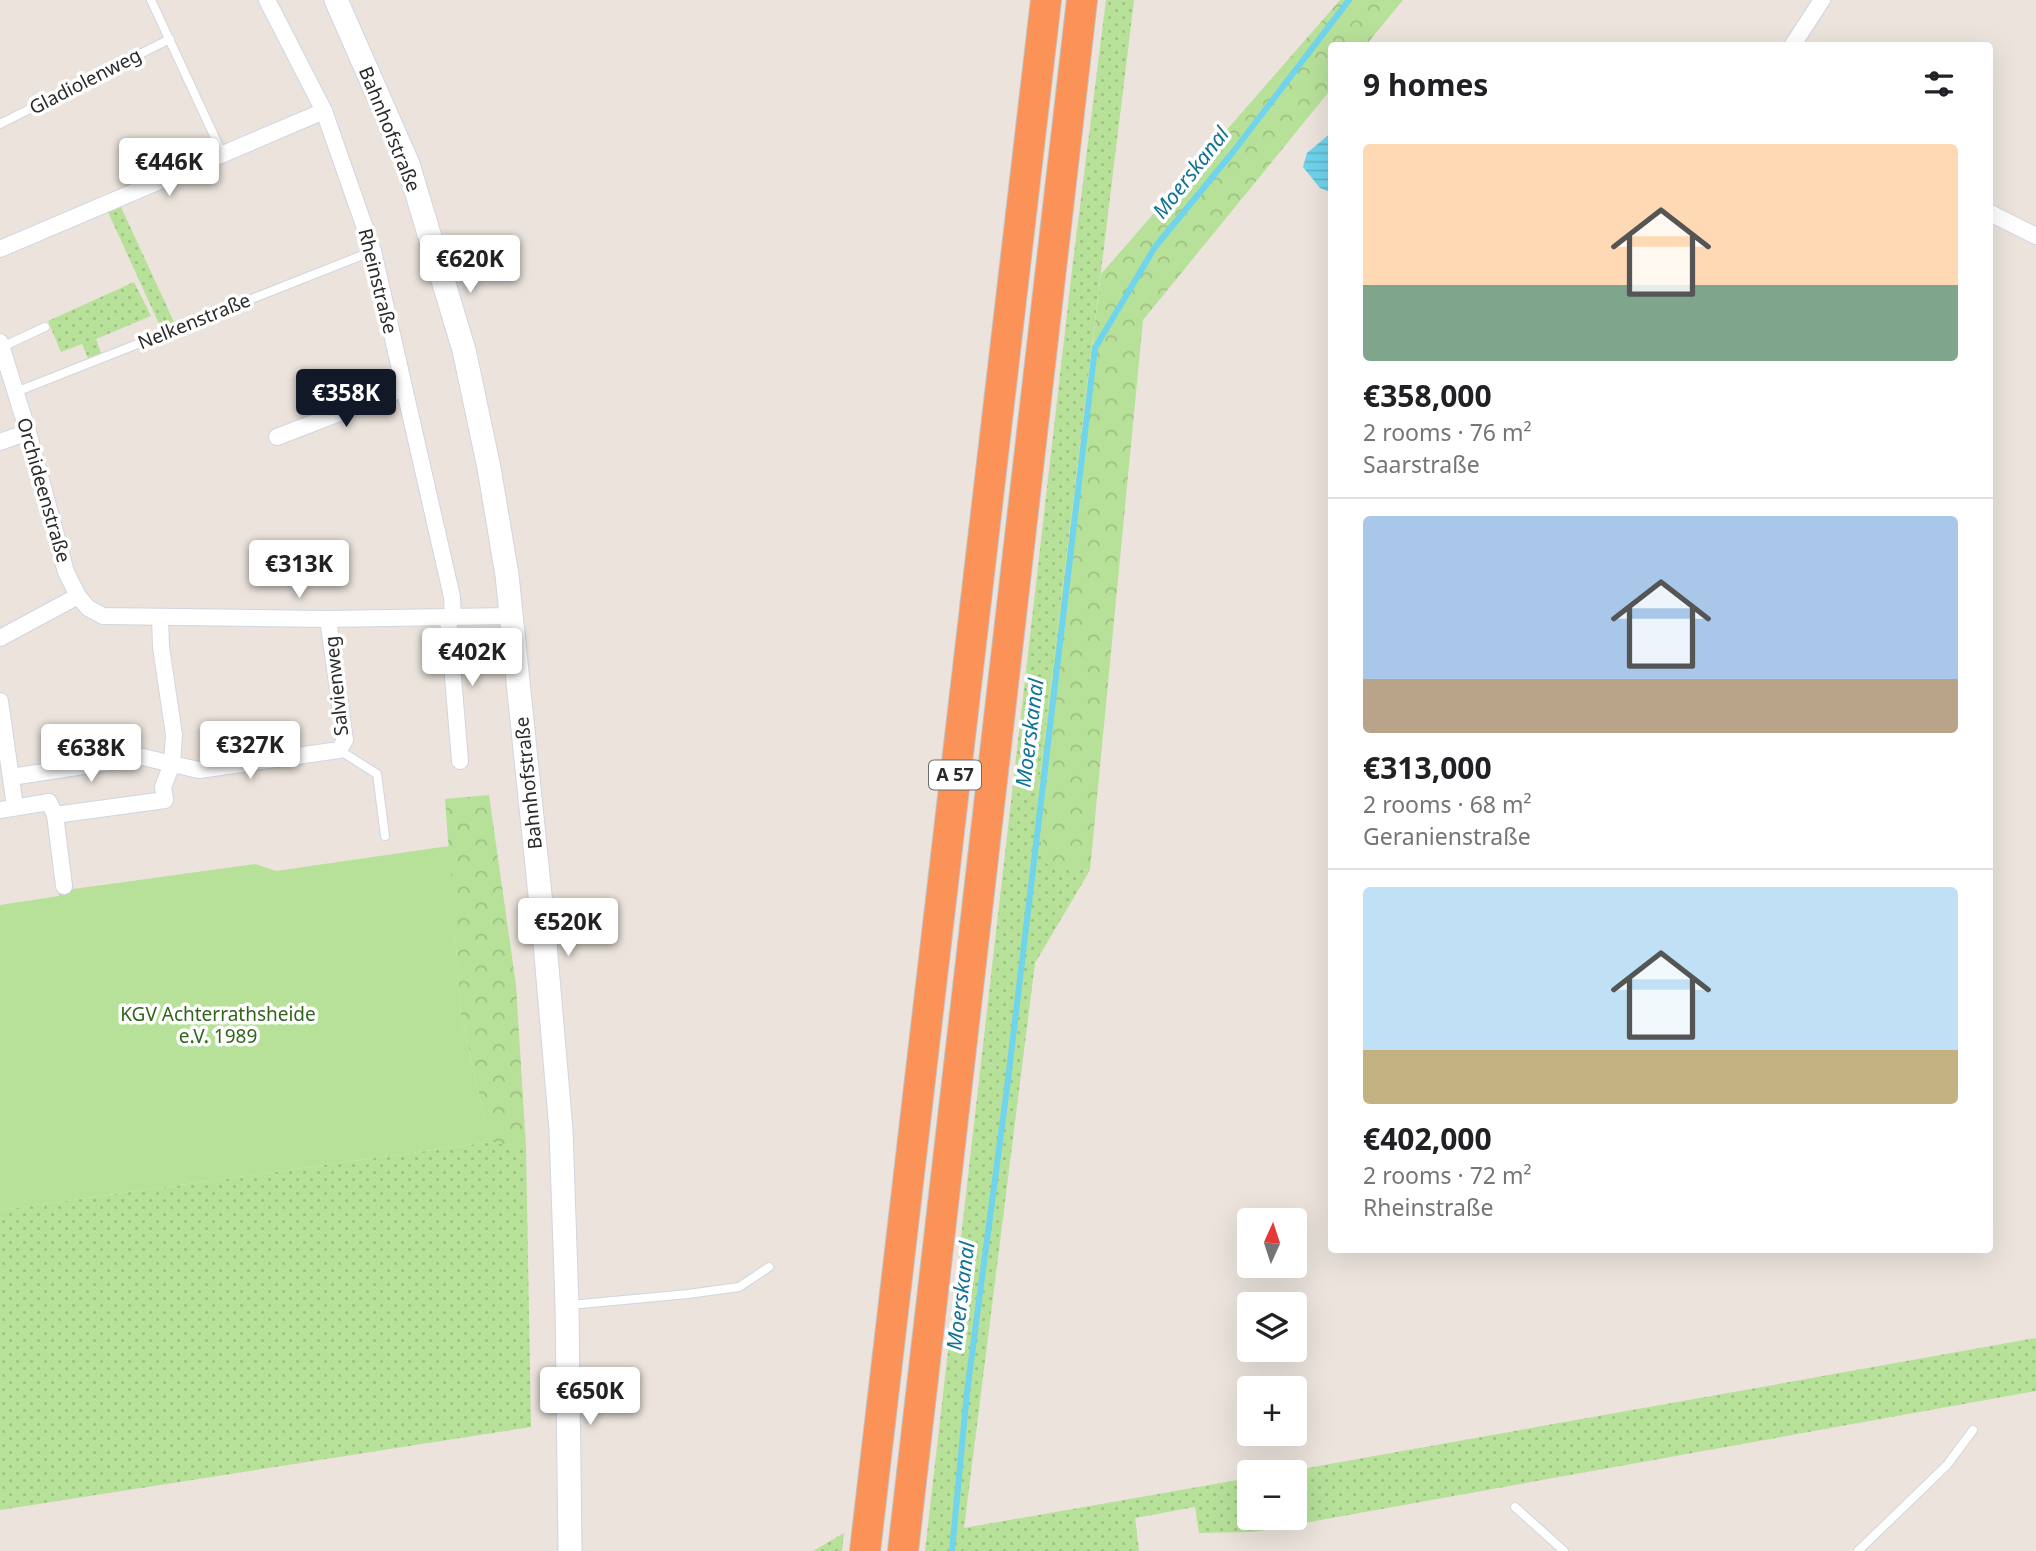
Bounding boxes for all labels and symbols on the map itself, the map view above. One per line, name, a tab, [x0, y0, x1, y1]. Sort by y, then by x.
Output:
street label: Gladiolenweg	[25, 42, 145, 120]
street label: Bahnhofstraße	[353, 62, 427, 196]
water label: Moerskanal	[1146, 120, 1235, 224]
pin: €446K	[120, 138, 218, 198]
street label: Rheinstraße	[352, 226, 404, 336]
pin: €620K	[421, 236, 519, 295]
street label: Nelkenstraße	[134, 287, 254, 355]
pin: €358K	[297, 370, 395, 429]
street label: Orchideenstraße	[11, 414, 77, 566]
pin: €313K	[250, 540, 348, 600]
pin: €402K	[423, 628, 521, 688]
street label: Salvienweg	[318, 635, 354, 737]
water label: Moerskanal	[1008, 676, 1050, 789]
street label: Bahnhofstraße	[508, 715, 548, 851]
pin: €327K	[201, 722, 299, 781]
pin: €638K	[42, 724, 140, 784]
road number: A 57	[929, 760, 981, 790]
pin: €520K	[519, 898, 617, 958]
park label: KGV Achterrathsheide e.V. 1989	[120, 1001, 316, 1049]
north arrow	[1237, 1208, 1307, 1278]
water label: Moerskanal	[939, 1239, 981, 1352]
pin: €650K	[541, 1368, 639, 1427]

